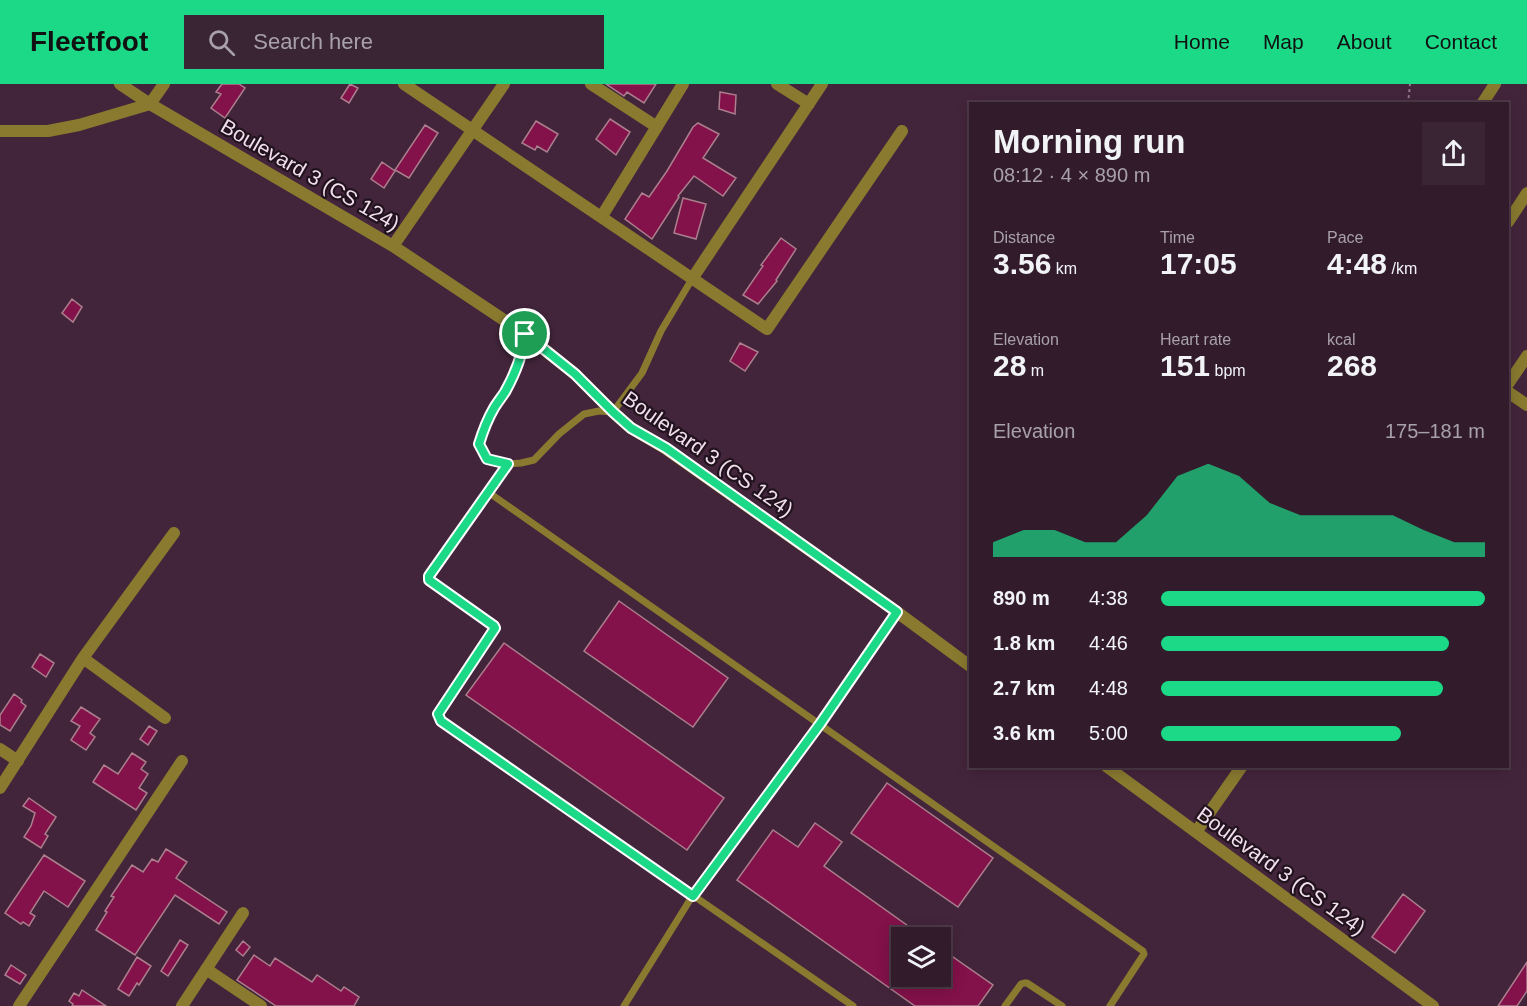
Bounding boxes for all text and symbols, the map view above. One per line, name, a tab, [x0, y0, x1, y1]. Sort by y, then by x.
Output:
search box	[184, 15, 604, 69]
text: Fleetfoot	[30, 26, 148, 57]
icon: search	[205, 26, 238, 59]
text: Search here	[253, 29, 373, 54]
text: Home	[1174, 30, 1230, 53]
text: Map	[1263, 30, 1304, 53]
text: About	[1337, 30, 1392, 53]
text: Contact	[1425, 30, 1497, 53]
street label: Boulevard 3 (CS 124)	[217, 114, 403, 235]
button: share	[1422, 122, 1485, 185]
text: Morning run	[993, 123, 1185, 160]
text: 08:12 · 4 × 890 m	[993, 164, 1150, 186]
text: Distance	[993, 229, 1055, 246]
text: Time	[1160, 229, 1195, 246]
text: Pace	[1327, 229, 1363, 246]
text: 3.56	[993, 247, 1051, 280]
text: 17:05	[1160, 247, 1237, 280]
text: 4:48	[1327, 247, 1387, 280]
text: km	[1051, 260, 1077, 277]
text: /km	[1387, 260, 1417, 277]
pin	[499, 308, 550, 359]
icon: arrive	[508, 317, 541, 350]
text: Elevation	[993, 331, 1059, 348]
text: Heart rate	[1160, 331, 1231, 348]
text: kcal	[1327, 331, 1355, 348]
text: 28	[993, 349, 1026, 382]
text: 151	[1160, 349, 1210, 382]
text: 268	[1327, 349, 1377, 382]
text: m	[1026, 362, 1044, 379]
text: bpm	[1210, 362, 1246, 379]
street label: Boulevard 3 (CS 124)	[619, 386, 798, 521]
text: Elevation	[993, 420, 1075, 442]
text: 175–181 m	[1385, 420, 1485, 442]
text: 890 m	[993, 587, 1050, 609]
text: 4:38	[1089, 587, 1128, 609]
text: 1.8 km	[993, 632, 1055, 654]
text: 4:46	[1089, 632, 1128, 654]
text: 2.7 km	[993, 677, 1055, 699]
text: 4:48	[1089, 677, 1128, 699]
text: 3.6 km	[993, 722, 1055, 744]
text: 5:00	[1089, 722, 1128, 744]
street label: Boulevard 3 (CS 124)	[1193, 802, 1370, 939]
map controls	[891, 927, 951, 987]
button: layers	[891, 927, 951, 987]

